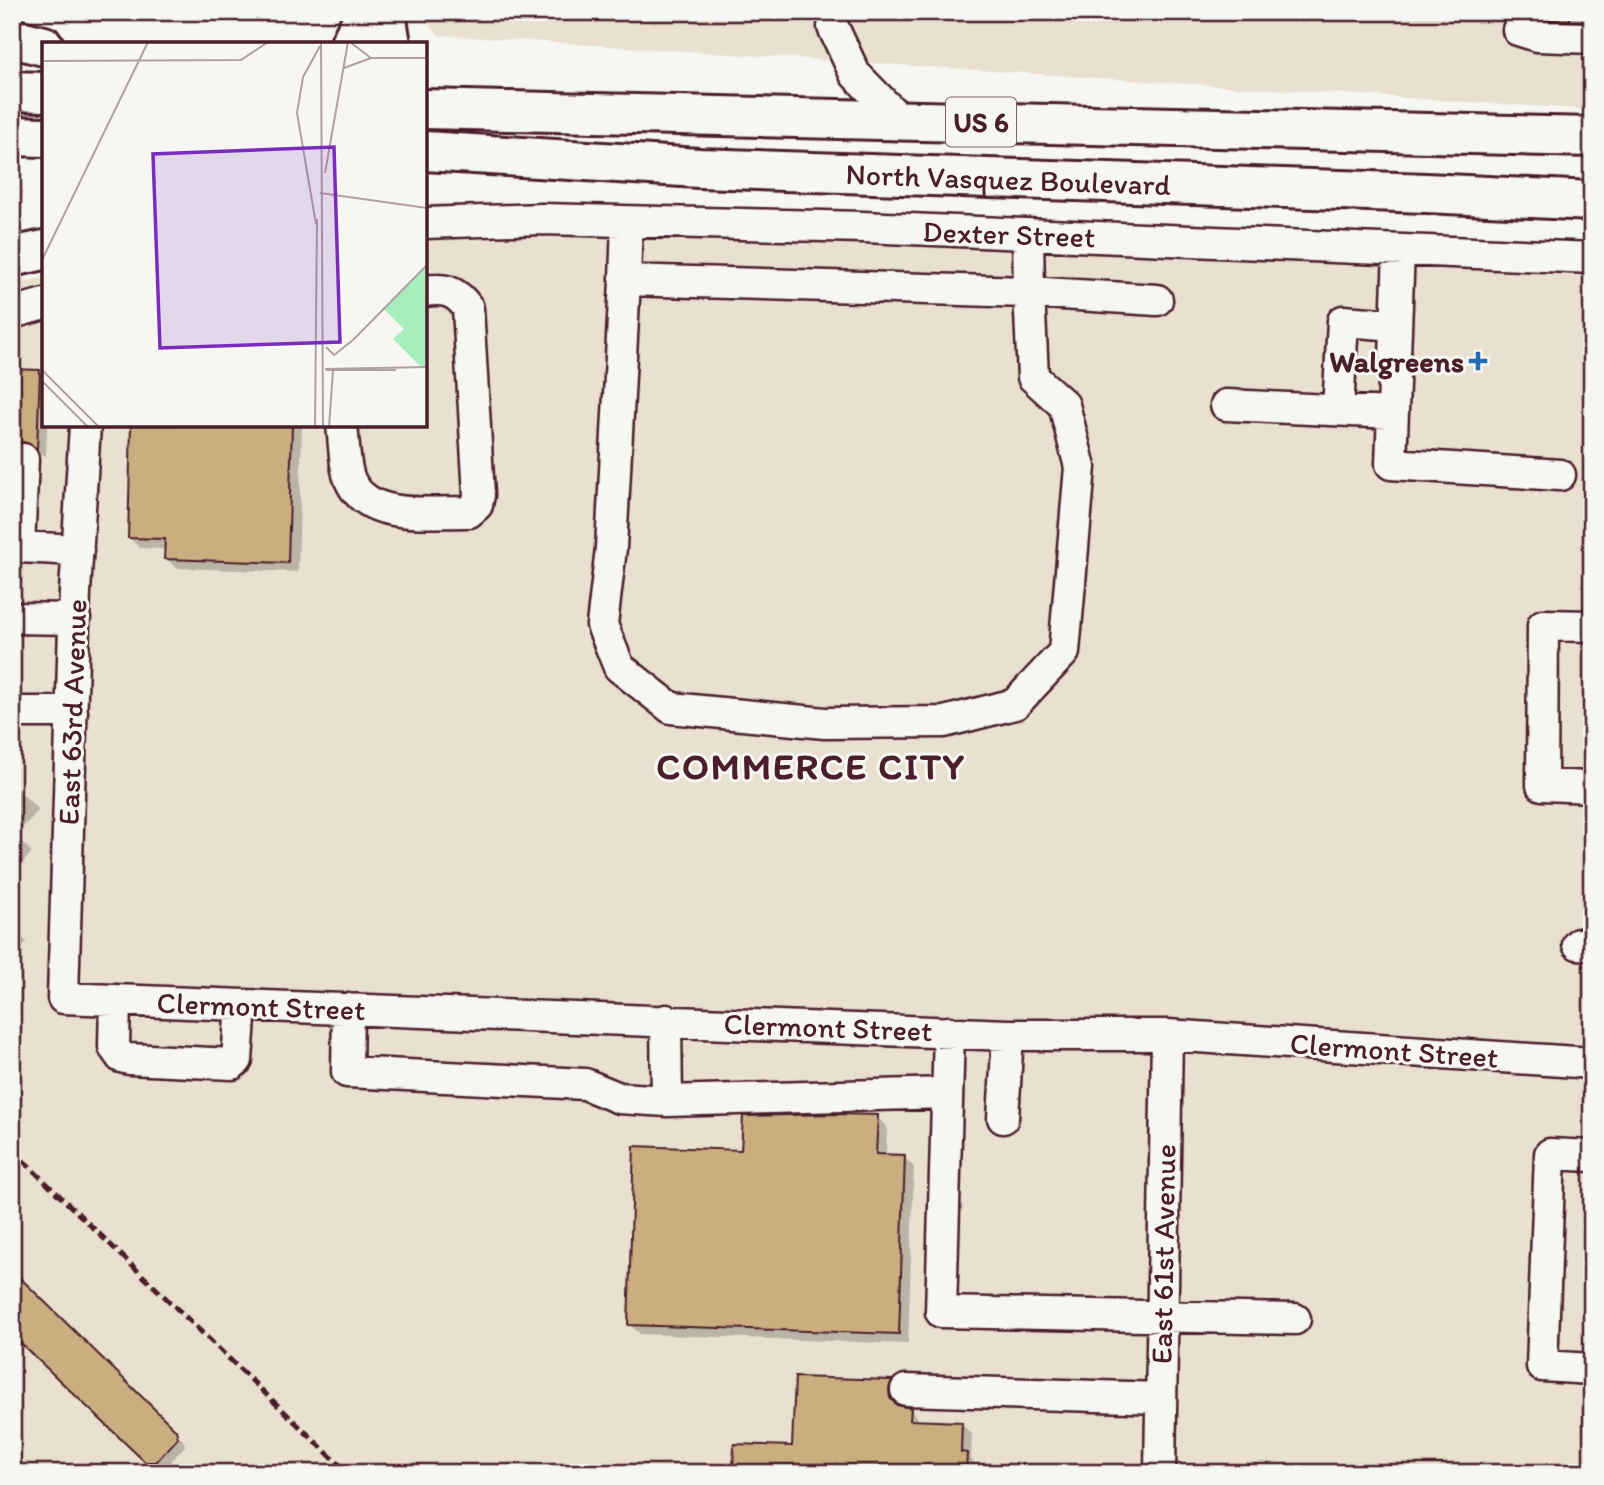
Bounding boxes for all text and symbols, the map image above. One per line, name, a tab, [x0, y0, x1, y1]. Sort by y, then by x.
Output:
inset map	[42, 42, 427, 427]
road number: US 6	[946, 97, 1016, 146]
street label: North Vasquez Boulevard	[845, 155, 1172, 203]
street label: Dexter Street	[922, 212, 1096, 256]
place label: Walgreens	[1329, 343, 1464, 380]
marker: Walgreens	[1470, 353, 1486, 369]
street label: East 63rd Avenue	[50, 598, 94, 826]
district label: COMMERCE CITY	[656, 744, 966, 788]
street label: Clermont Street	[156, 984, 366, 1028]
street label: Clermont Street	[723, 1005, 933, 1049]
street label: Clermont Street	[1289, 1024, 1499, 1076]
street label: East 61st Avenue	[1143, 1144, 1183, 1364]

